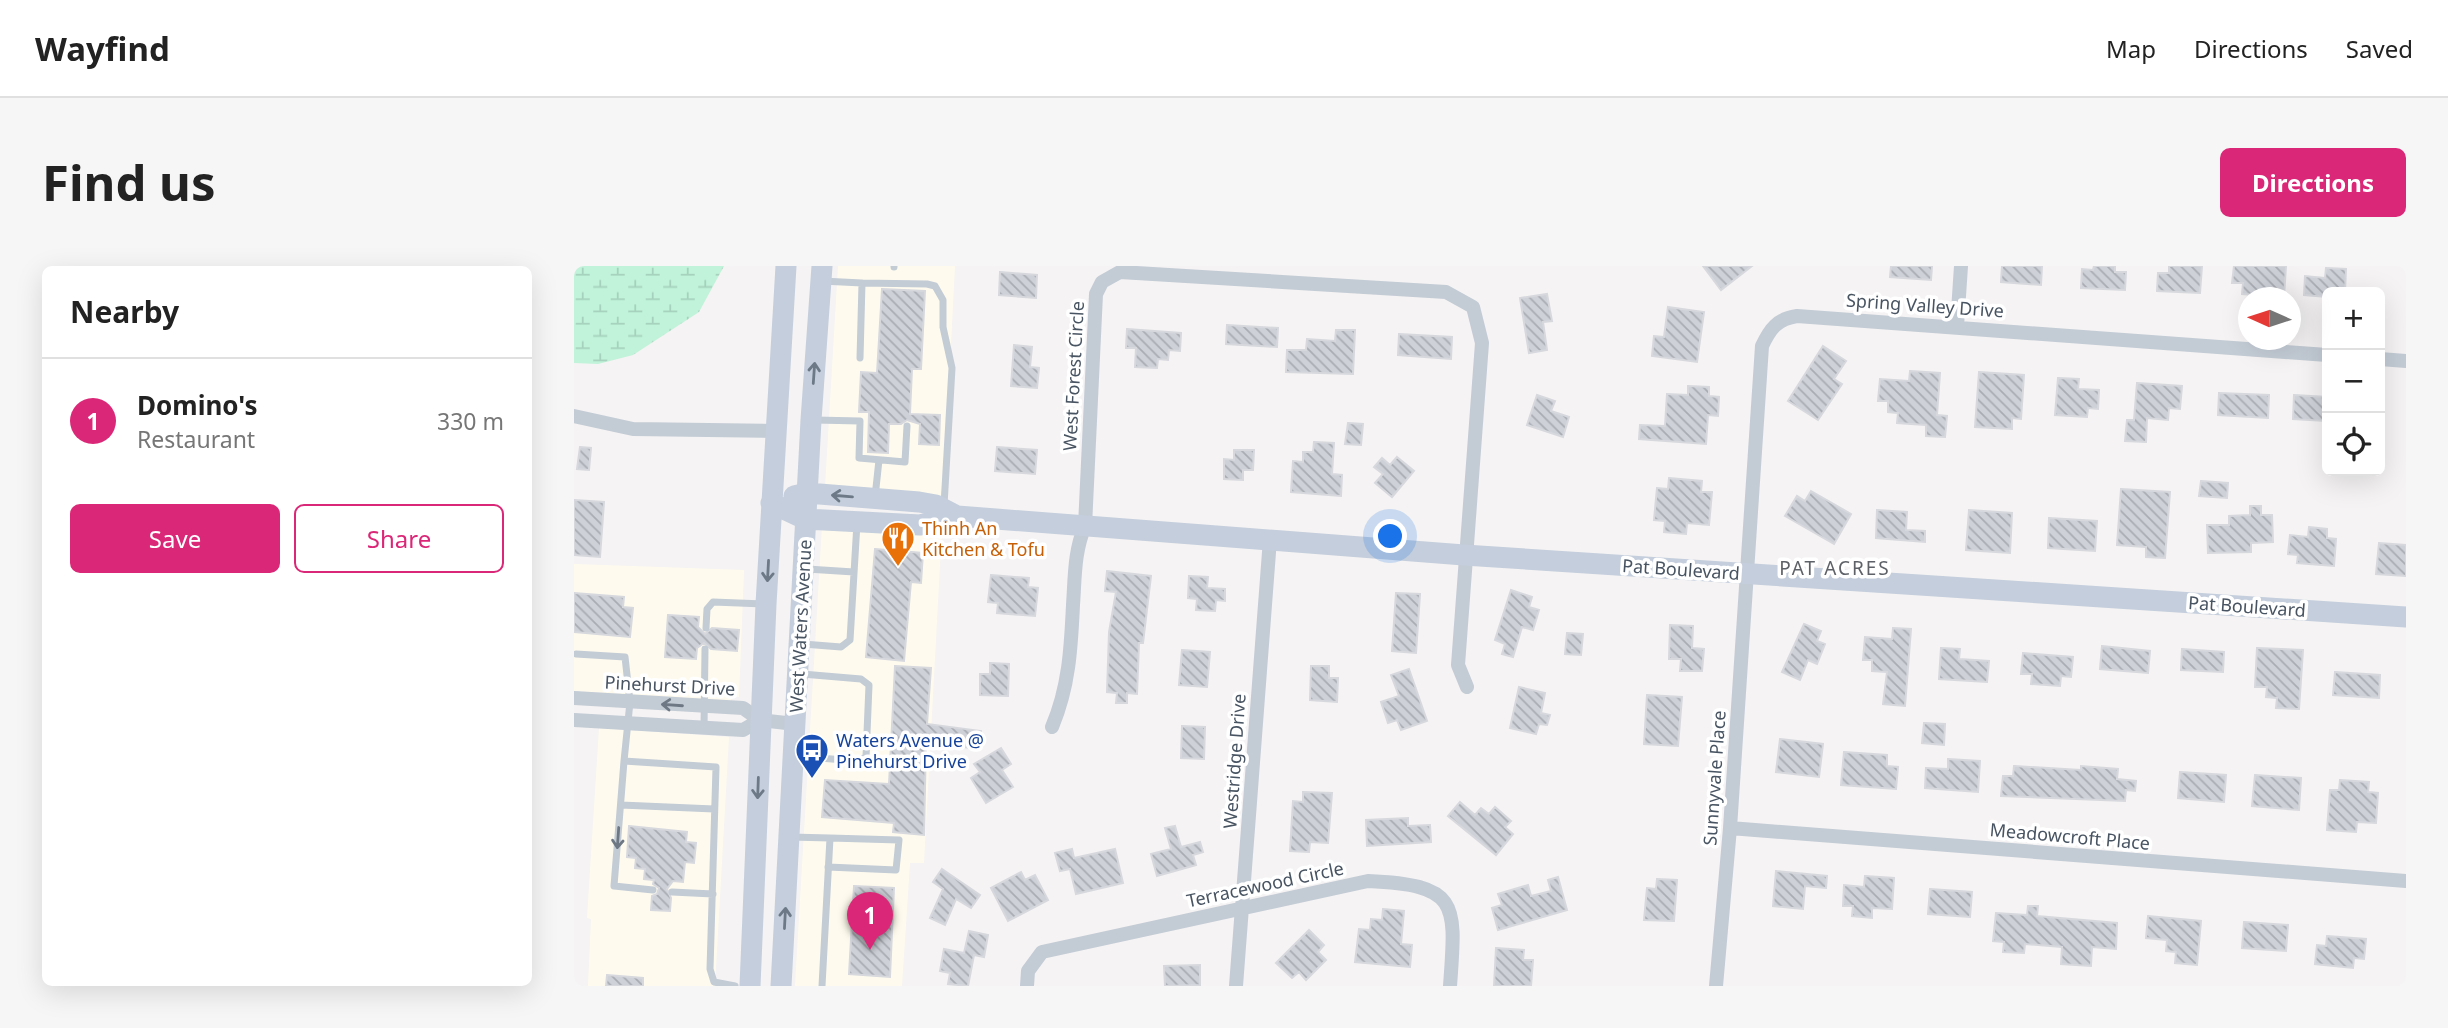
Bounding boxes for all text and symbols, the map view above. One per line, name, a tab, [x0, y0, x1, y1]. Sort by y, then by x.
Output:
text: Wayfind	[35, 26, 170, 71]
text: Map	[2106, 32, 2156, 65]
text: Directions	[2194, 32, 2308, 65]
text: Saved	[2346, 32, 2413, 65]
button: Directions	[2220, 148, 2406, 217]
text: Find us	[42, 149, 216, 215]
north arrow	[2238, 287, 2301, 350]
map controls	[2322, 287, 2385, 476]
button: +	[2322, 287, 2385, 350]
street label: Spring Valley Drive	[1845, 288, 2005, 322]
text: Nearby	[70, 291, 179, 332]
street label: West Forest Circle	[1057, 300, 1089, 452]
button: −	[2322, 350, 2385, 413]
one-way arrow	[808, 362, 821, 384]
text: Domino's	[137, 387, 257, 423]
text: 1	[86, 405, 100, 437]
text: 330 m	[437, 405, 504, 437]
button: locate	[2322, 413, 2385, 476]
text: Restaurant	[137, 423, 255, 455]
one-way arrow	[832, 489, 854, 502]
button: Save	[70, 504, 280, 573]
button: Share	[294, 504, 504, 573]
place label: Thinh An Kitchen & Tofu	[922, 516, 1045, 561]
restaurant icon: Thinh An Kitchen & Tofu	[879, 519, 917, 568]
your location	[1373, 519, 1407, 553]
street label: West Waters Avenue	[783, 539, 817, 713]
street label: Pat Boulevard	[1621, 553, 1741, 585]
district label: PAT ACRES	[1779, 555, 1891, 581]
one-way arrow	[761, 559, 774, 582]
street label: Pat Boulevard	[2187, 590, 2307, 622]
street label: Pinehurst Drive	[604, 670, 736, 700]
street label: Westridge Drive	[1217, 693, 1251, 829]
one-way arrow	[661, 698, 683, 711]
street label: Sunnyvale Place	[1697, 710, 1731, 846]
place label: Waters Avenue @ Pinehurst Drive	[836, 728, 984, 773]
bus stop icon: Waters Avenue @ Pinehurst Drive	[793, 731, 831, 780]
one-way arrow	[751, 777, 764, 800]
street label: Meadowcroft Place	[1989, 817, 2151, 855]
one-way arrow	[611, 827, 624, 849]
street label: Terracewood Circle	[1184, 856, 1346, 912]
pin: 1	[847, 892, 893, 950]
one-way arrow	[779, 907, 792, 930]

